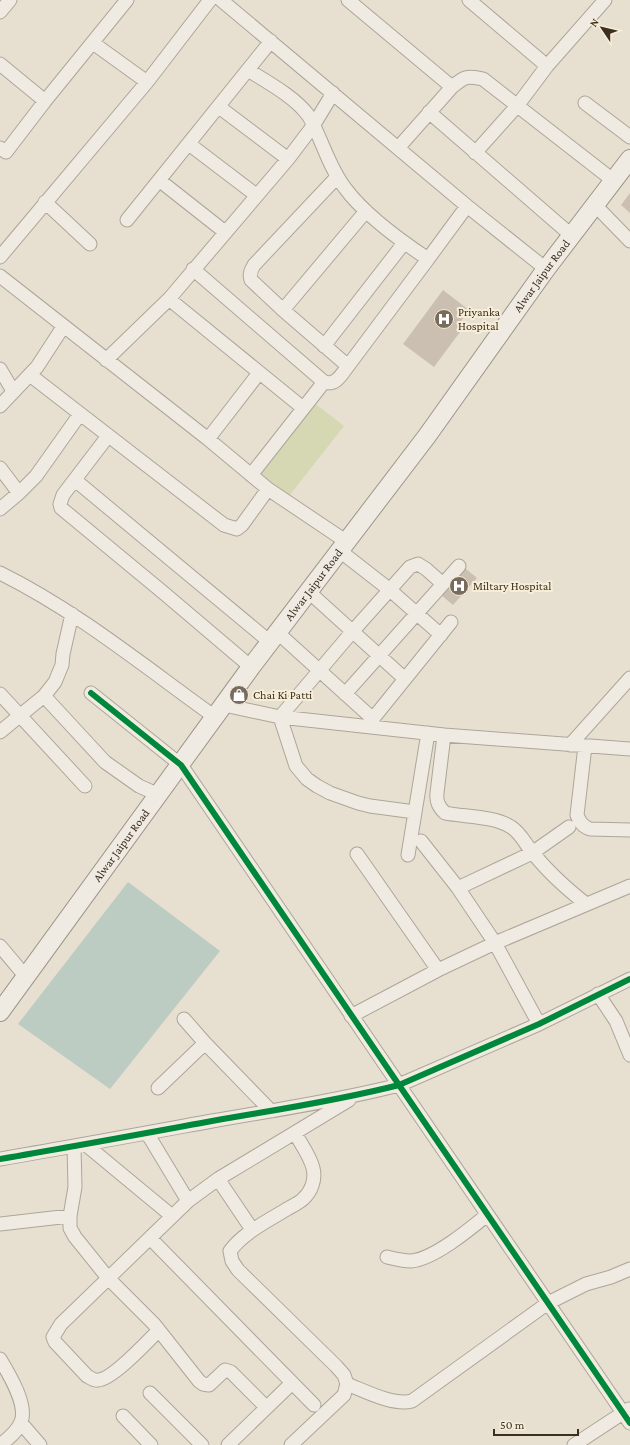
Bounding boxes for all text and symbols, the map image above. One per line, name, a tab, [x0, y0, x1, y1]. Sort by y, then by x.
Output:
north arrow	[582, 8, 622, 48]
text: N	[587, 15, 601, 29]
street label: Alwar Jaipur Road	[510, 236, 573, 315]
place label: Priyanka Hospital	[458, 305, 501, 333]
hospital icon: Priyanka Hospital	[433, 308, 455, 330]
street label: Alwar Jaipur Road	[282, 546, 346, 623]
hospital icon: Miltary Hospital	[448, 575, 470, 597]
place label: Miltary Hospital	[473, 579, 551, 593]
shop icon: Chai Ki Patti	[228, 684, 250, 706]
place label: Chai Ki Patti	[253, 688, 312, 702]
street label: Alwar Jaipur Road	[90, 806, 153, 885]
scale bar	[494, 1411, 578, 1437]
text: 50 m	[500, 1418, 525, 1432]

